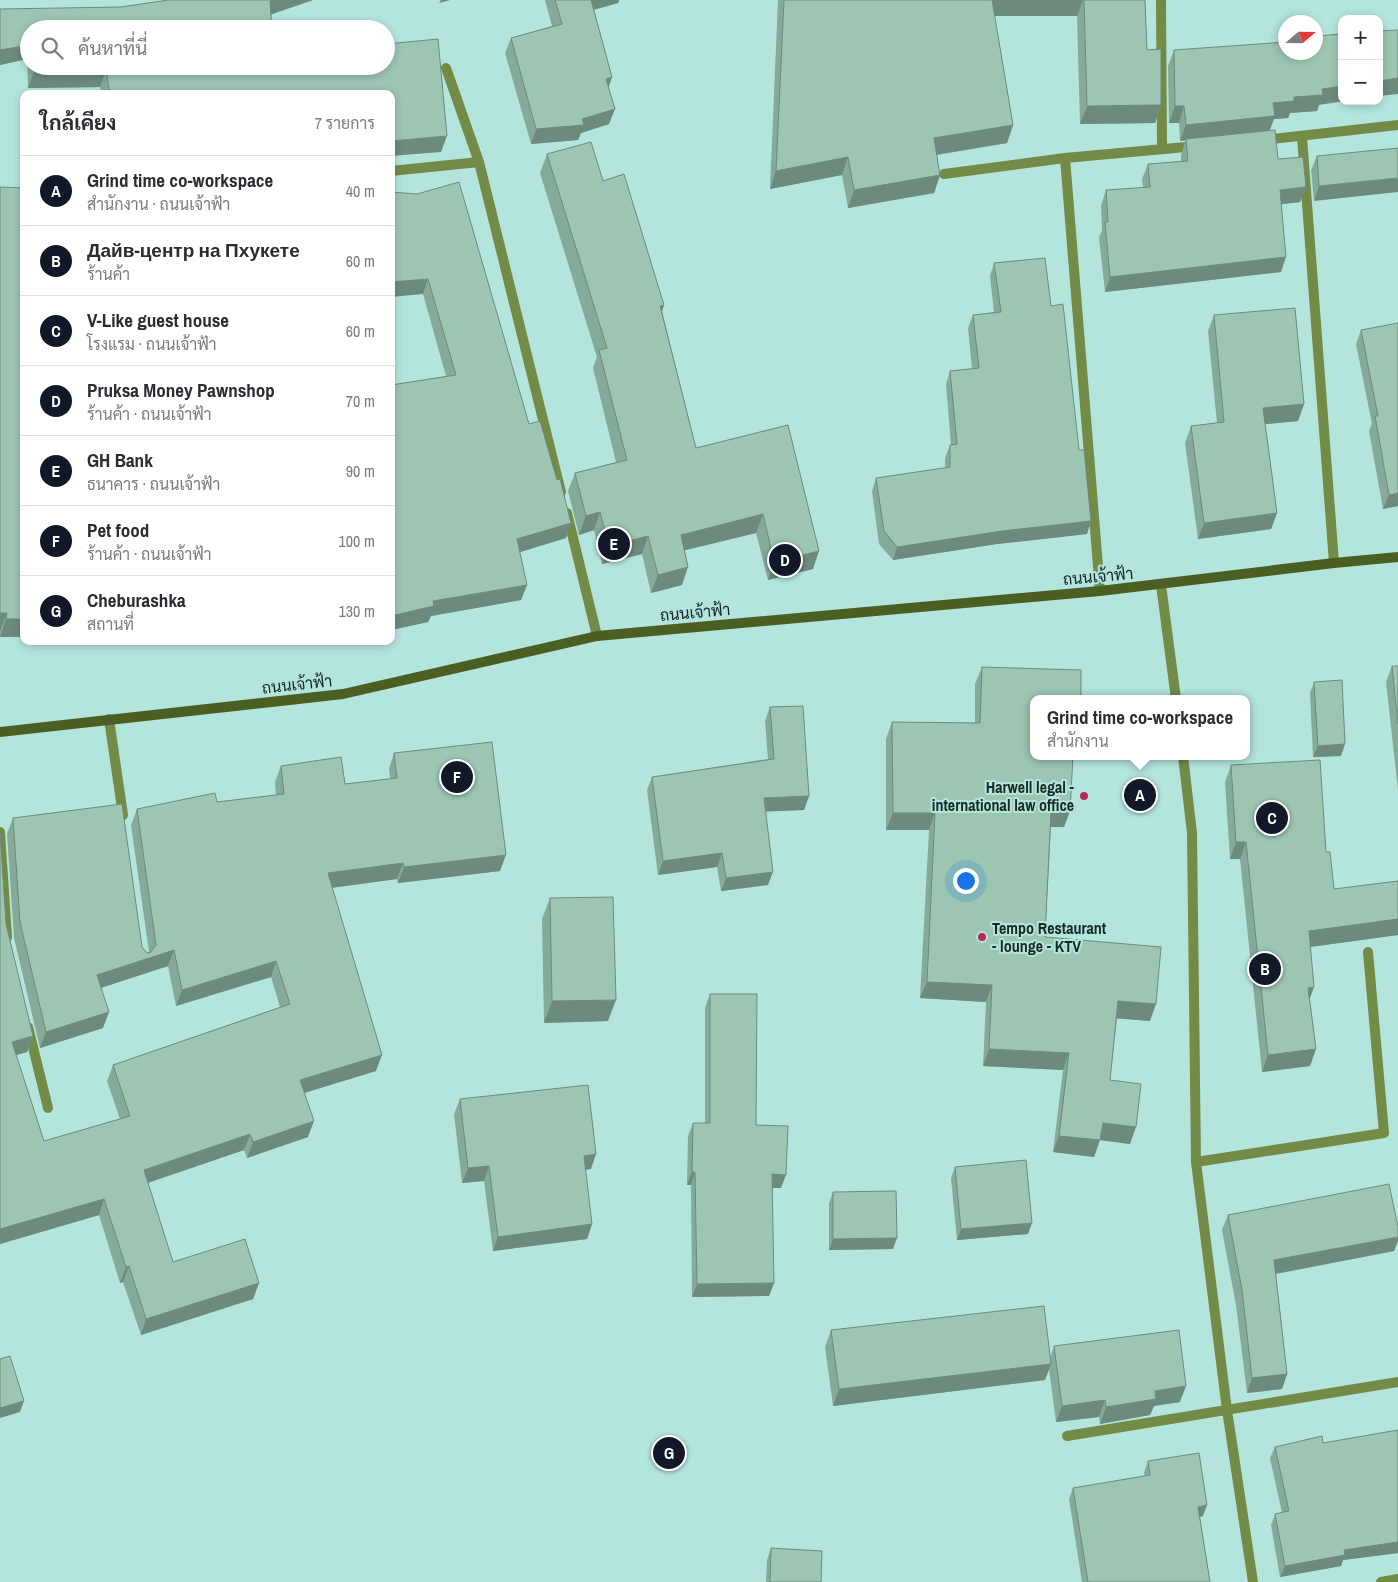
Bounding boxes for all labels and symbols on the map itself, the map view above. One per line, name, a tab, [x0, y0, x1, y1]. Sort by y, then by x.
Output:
north arrow	[1278, 15, 1323, 60]
pin: E	[598, 525, 630, 563]
pin: D	[769, 541, 801, 579]
street label: ถนนเจ้าฟ้า	[1062, 562, 1134, 590]
street label: ถนนเจ้าฟ้า	[659, 598, 731, 626]
street label: ถนนเจ้าฟ้า	[261, 669, 333, 699]
pin: F	[441, 758, 473, 796]
place label: Harwell legal - international law office	[932, 776, 1075, 816]
pin: A	[1124, 776, 1156, 814]
marker: Harwell legal - international law office	[1078, 790, 1090, 802]
pin: C	[1256, 799, 1288, 837]
your location	[953, 868, 979, 894]
place label: Tempo Restaurant - lounge - KTV	[992, 917, 1107, 957]
marker: Tempo Restaurant - lounge - KTV	[976, 931, 988, 943]
pin: B	[1249, 950, 1281, 988]
pin: G	[653, 1434, 685, 1472]

